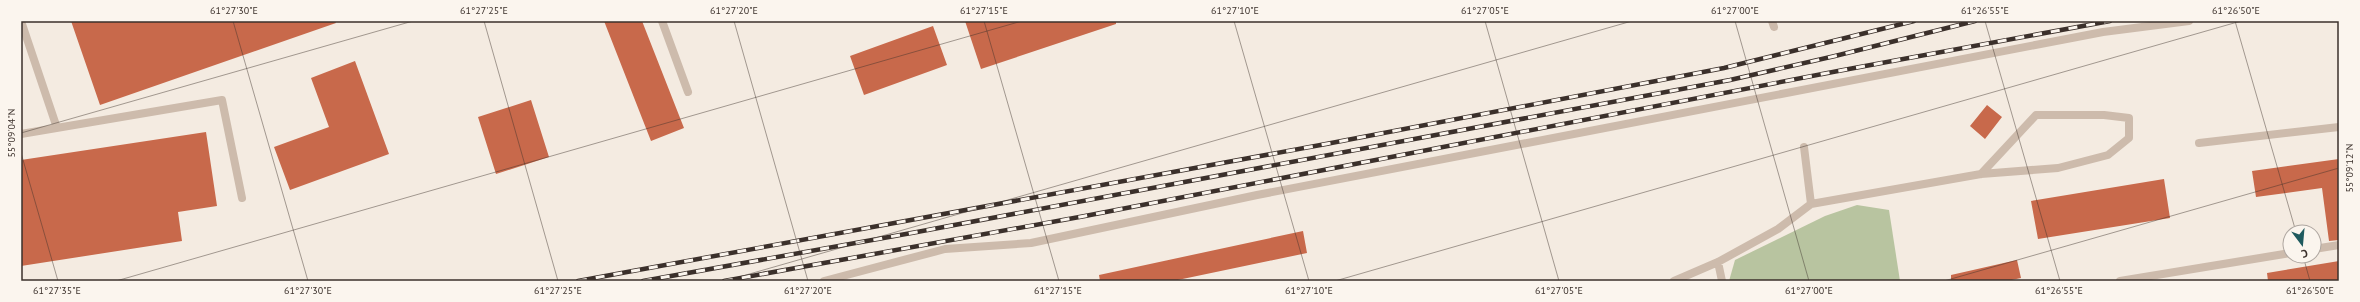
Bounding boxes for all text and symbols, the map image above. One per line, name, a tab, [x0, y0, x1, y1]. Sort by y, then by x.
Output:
text: 61°27'30"E	[210, 4, 258, 17]
text: 61°27'25"E	[460, 4, 508, 17]
text: 61°27'20"E	[710, 4, 758, 17]
text: 61°27'15"E	[960, 4, 1008, 17]
text: 61°27'10"E	[1211, 4, 1259, 17]
text: 61°27'05"E	[1461, 4, 1509, 17]
text: 61°27'00"E	[1711, 4, 1759, 17]
text: 61°26'55"E	[1961, 4, 2009, 17]
text: 61°26'50"E	[2212, 4, 2260, 17]
text: 55°09'04"N	[5, 108, 18, 158]
text: 55°09'12"N	[2343, 143, 2356, 193]
north arrow	[2282, 224, 2322, 264]
text: С	[2300, 246, 2310, 261]
text: 61°27'35"E	[33, 284, 81, 297]
text: 61°27'30"E	[284, 284, 332, 297]
text: 61°27'25"E	[534, 284, 582, 297]
text: 61°27'20"E	[784, 284, 832, 297]
text: 61°27'15"E	[1034, 284, 1082, 297]
text: 61°27'10"E	[1285, 284, 1333, 297]
text: 61°27'05"E	[1535, 284, 1583, 297]
text: 61°27'00"E	[1785, 284, 1833, 297]
text: 61°26'55"E	[2035, 284, 2083, 297]
text: 61°26'50"E	[2286, 284, 2334, 297]

